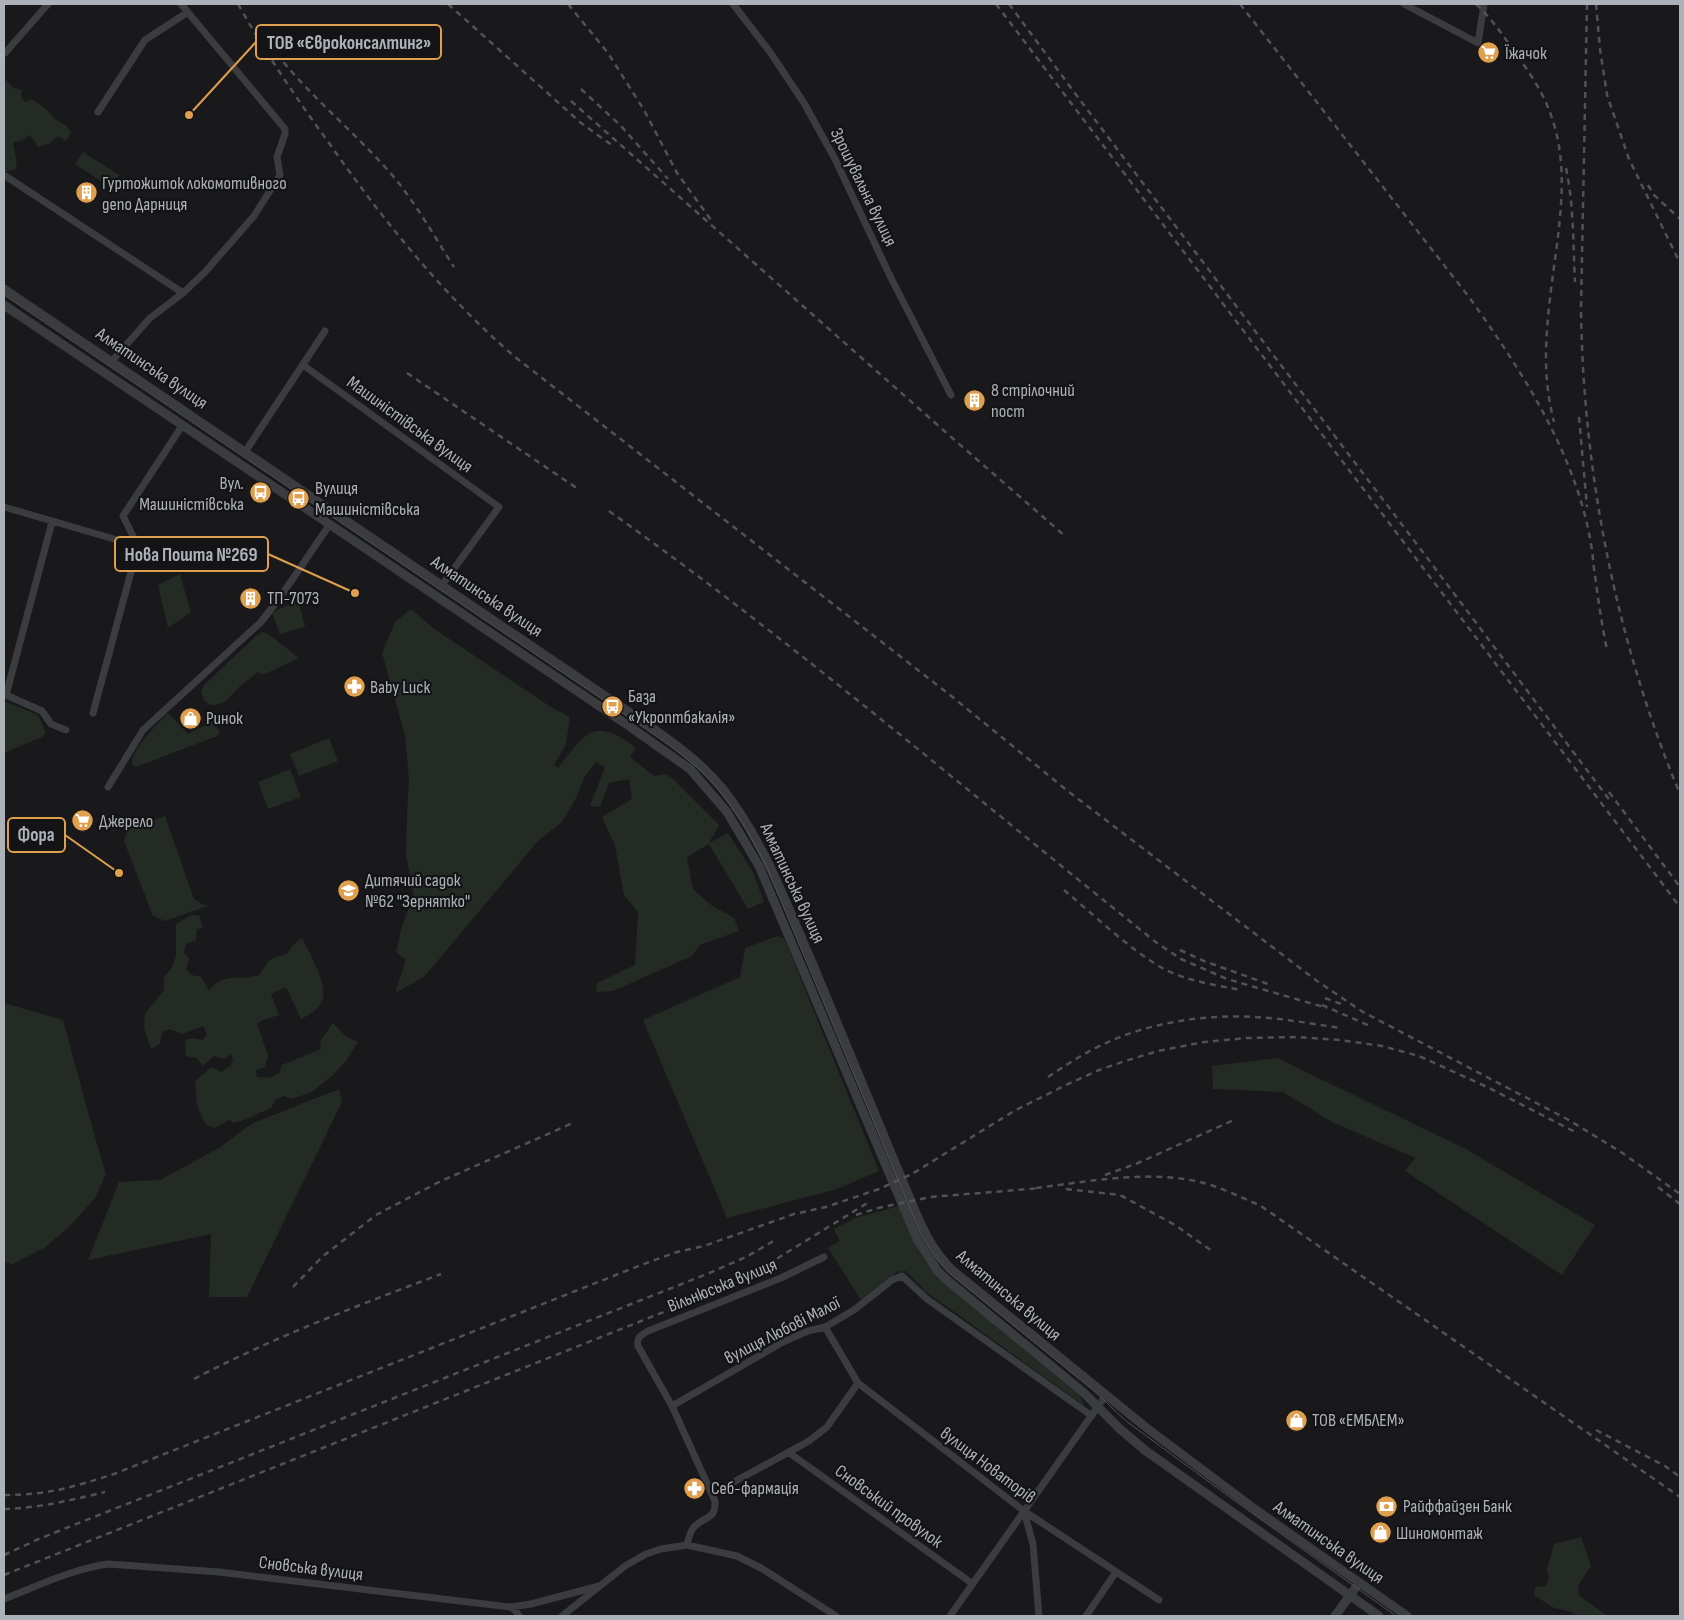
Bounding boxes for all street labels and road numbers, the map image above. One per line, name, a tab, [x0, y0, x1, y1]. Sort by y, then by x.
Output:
street label: Зрошувальна вулиця	[826, 125, 901, 250]
street label: Алматинська вулиця	[91, 323, 212, 414]
street label: Машиністівська вулиця	[343, 372, 477, 477]
street label: Алматинська вулиця	[426, 551, 547, 642]
street label: Алматинська вулиця	[755, 819, 830, 947]
street label: Алматинська вулиця	[951, 1245, 1065, 1345]
street label: Вільнюська вулиця	[665, 1254, 780, 1317]
street label: вулиця Любові Малої	[721, 1292, 844, 1369]
street label: вулиця Новаторів	[936, 1423, 1040, 1508]
street label: Сновський провулок	[831, 1460, 947, 1553]
street label: Алматинська вулиця	[1269, 1496, 1388, 1588]
street label: Сновська вулиця	[258, 1552, 364, 1585]

